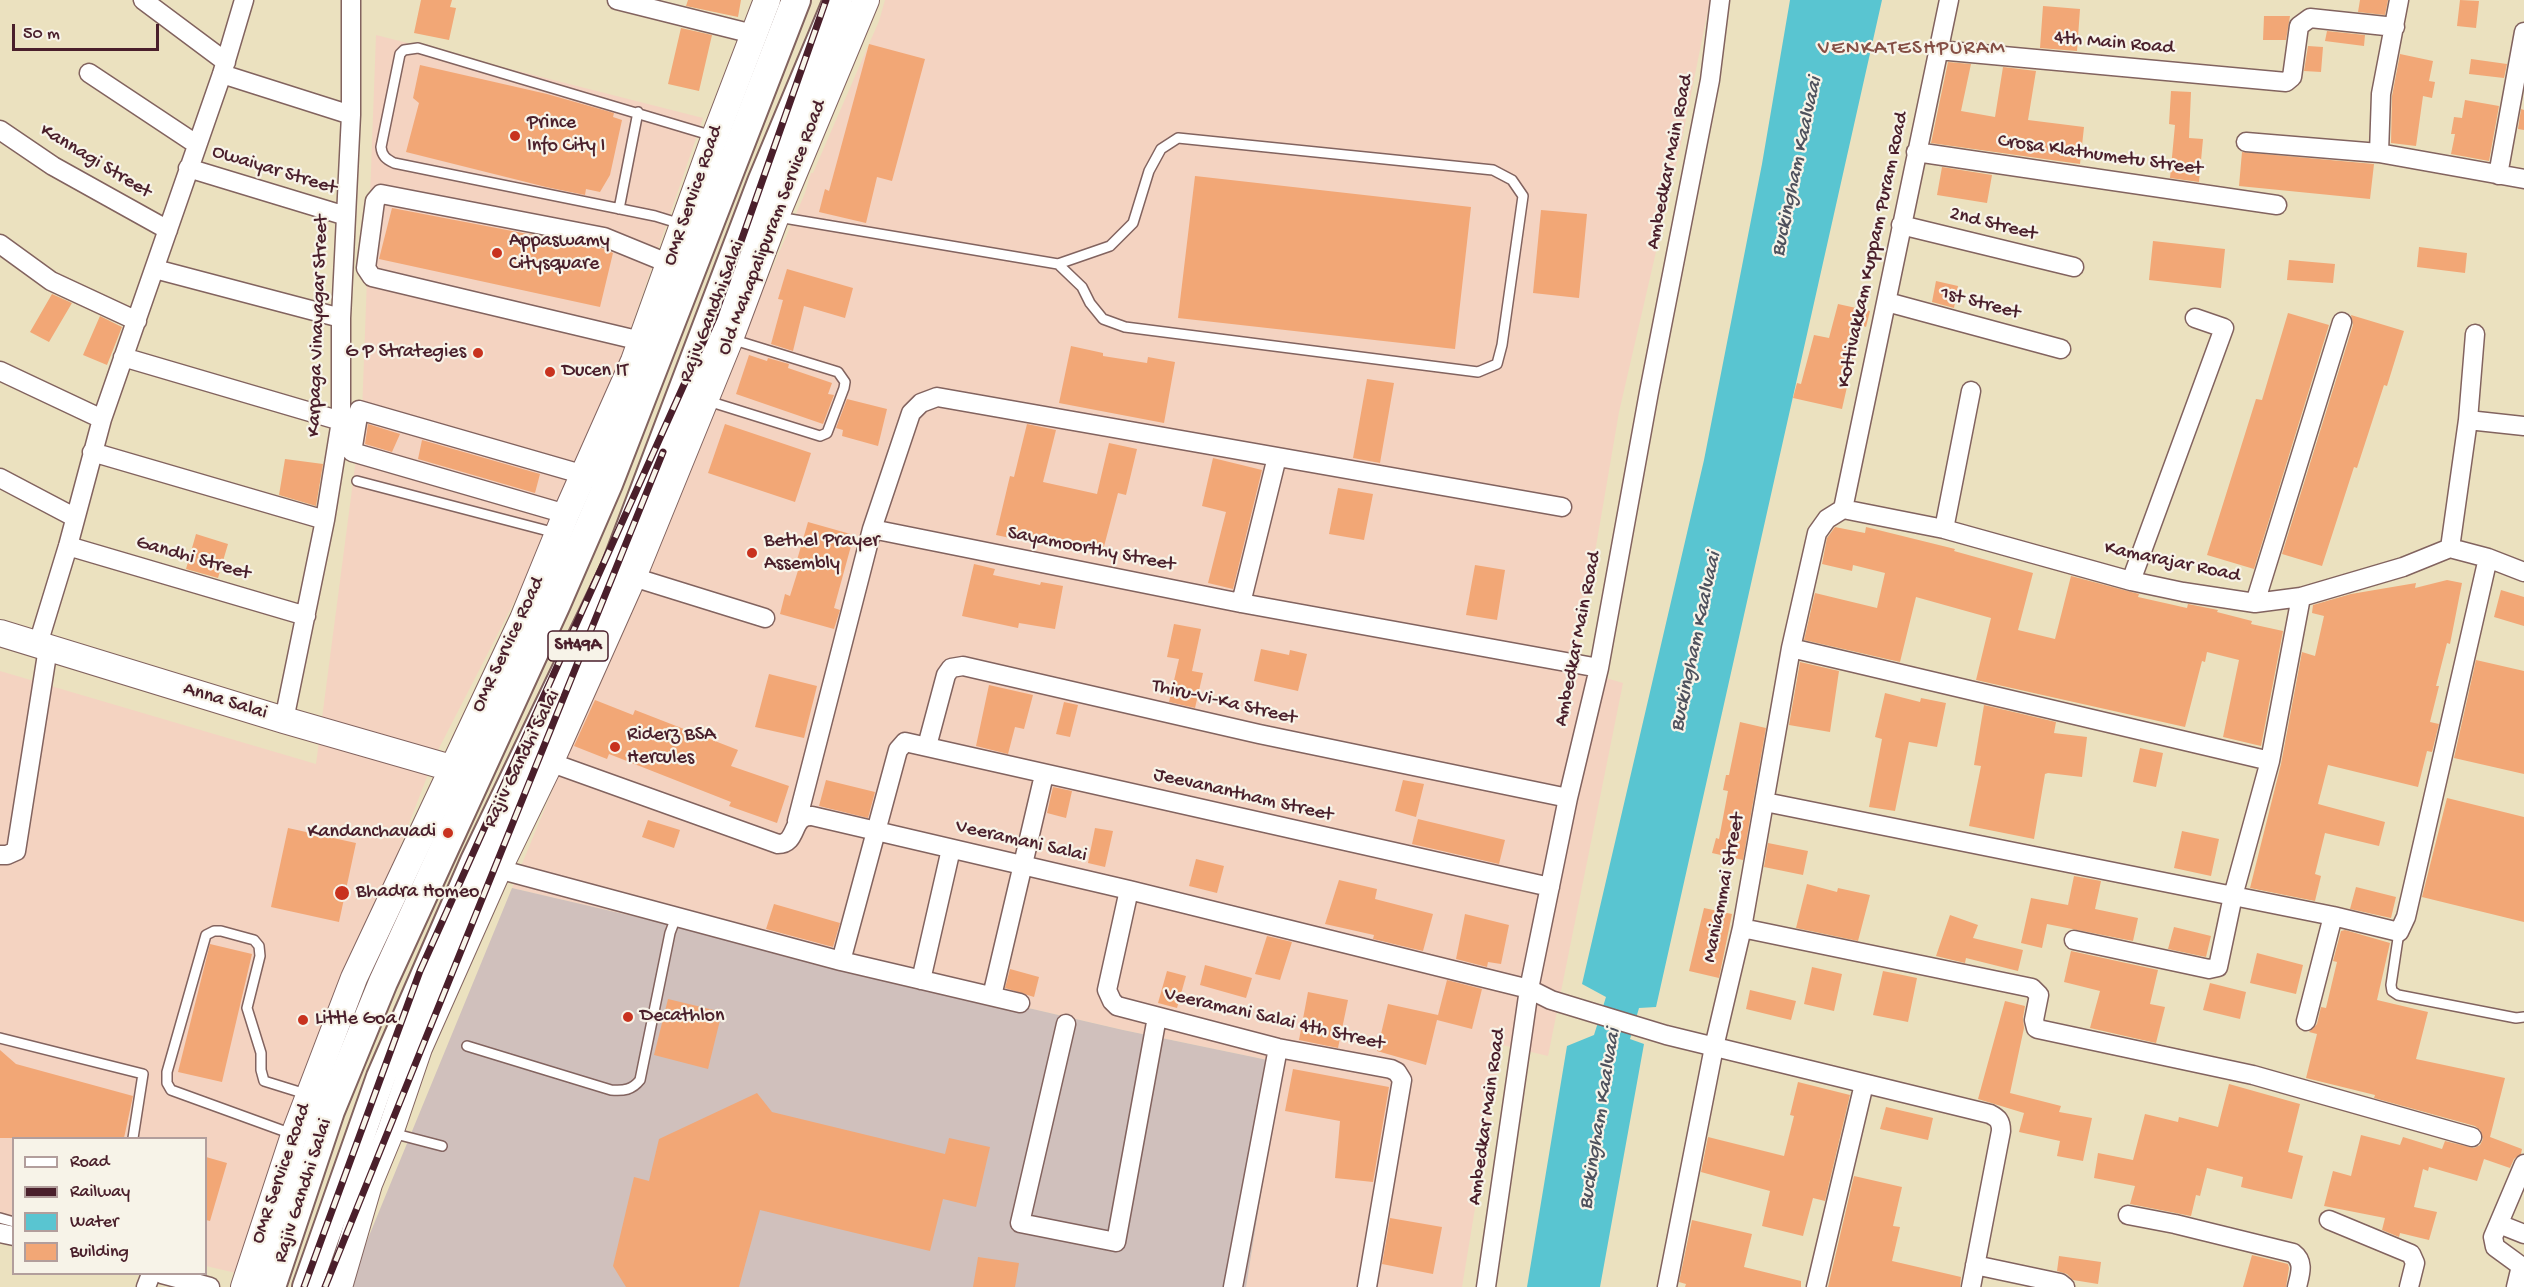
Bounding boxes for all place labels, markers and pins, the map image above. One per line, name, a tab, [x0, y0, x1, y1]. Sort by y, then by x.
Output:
place label: Prince Info City I	[527, 112, 605, 159]
marker: Prince Info City I	[508, 129, 522, 143]
place label: Appaswamy Citysquare	[509, 230, 610, 277]
marker: Appaswamy Citysquare	[490, 246, 504, 260]
place label: G P Strategies	[345, 341, 466, 365]
marker: G P Strategies	[471, 346, 485, 360]
place label: Ducen IT	[562, 360, 628, 384]
marker: Ducen IT	[543, 365, 557, 379]
place label: Bethel Prayer Assembly	[764, 530, 879, 577]
marker: Bethel Prayer Assembly	[745, 546, 759, 560]
place label: Riderz BSA Hercules	[627, 724, 716, 771]
marker: Riderz BSA Hercules	[608, 740, 622, 754]
place label: Kandanchavadi	[307, 821, 436, 845]
marker: Kandanchavadi	[441, 826, 455, 840]
place label: Bhadra Homeo	[356, 881, 479, 905]
marker: Bhadra Homeo	[333, 884, 351, 902]
place label: Decathlon	[640, 1005, 724, 1029]
place label: Little Goa	[315, 1008, 397, 1032]
marker: Decathlon	[621, 1010, 635, 1024]
marker: Little Goa	[296, 1013, 310, 1027]

